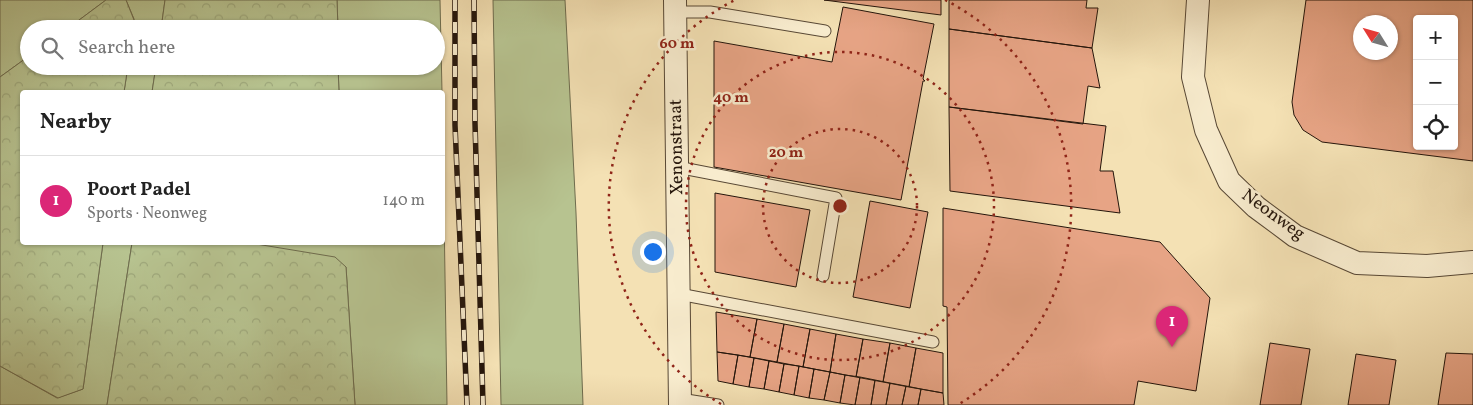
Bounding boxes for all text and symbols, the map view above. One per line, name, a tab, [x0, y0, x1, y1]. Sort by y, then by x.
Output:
north arrow	[1353, 15, 1398, 60]
map controls	[1413, 15, 1458, 150]
button: +	[1413, 15, 1458, 60]
search box	[20, 20, 445, 75]
icon: search	[38, 34, 66, 62]
text: 60 m	[660, 34, 695, 55]
text: Search here	[78, 35, 175, 61]
button: −	[1413, 60, 1458, 105]
text: 40 m	[713, 88, 749, 109]
street label: Xenonstraat	[664, 99, 690, 195]
button: locate	[1413, 105, 1458, 150]
text: Nearby	[40, 108, 111, 137]
text: 20 m	[769, 143, 804, 164]
text: Poort Padel	[87, 177, 191, 203]
street label: Neonweg	[1236, 183, 1310, 247]
text: 1	[53, 190, 59, 212]
text: 140 m	[383, 190, 425, 212]
centre of rings	[831, 197, 849, 215]
text: Sports · Neonweg	[87, 203, 207, 225]
your location	[640, 239, 666, 265]
pin: 1	[1156, 306, 1188, 347]

